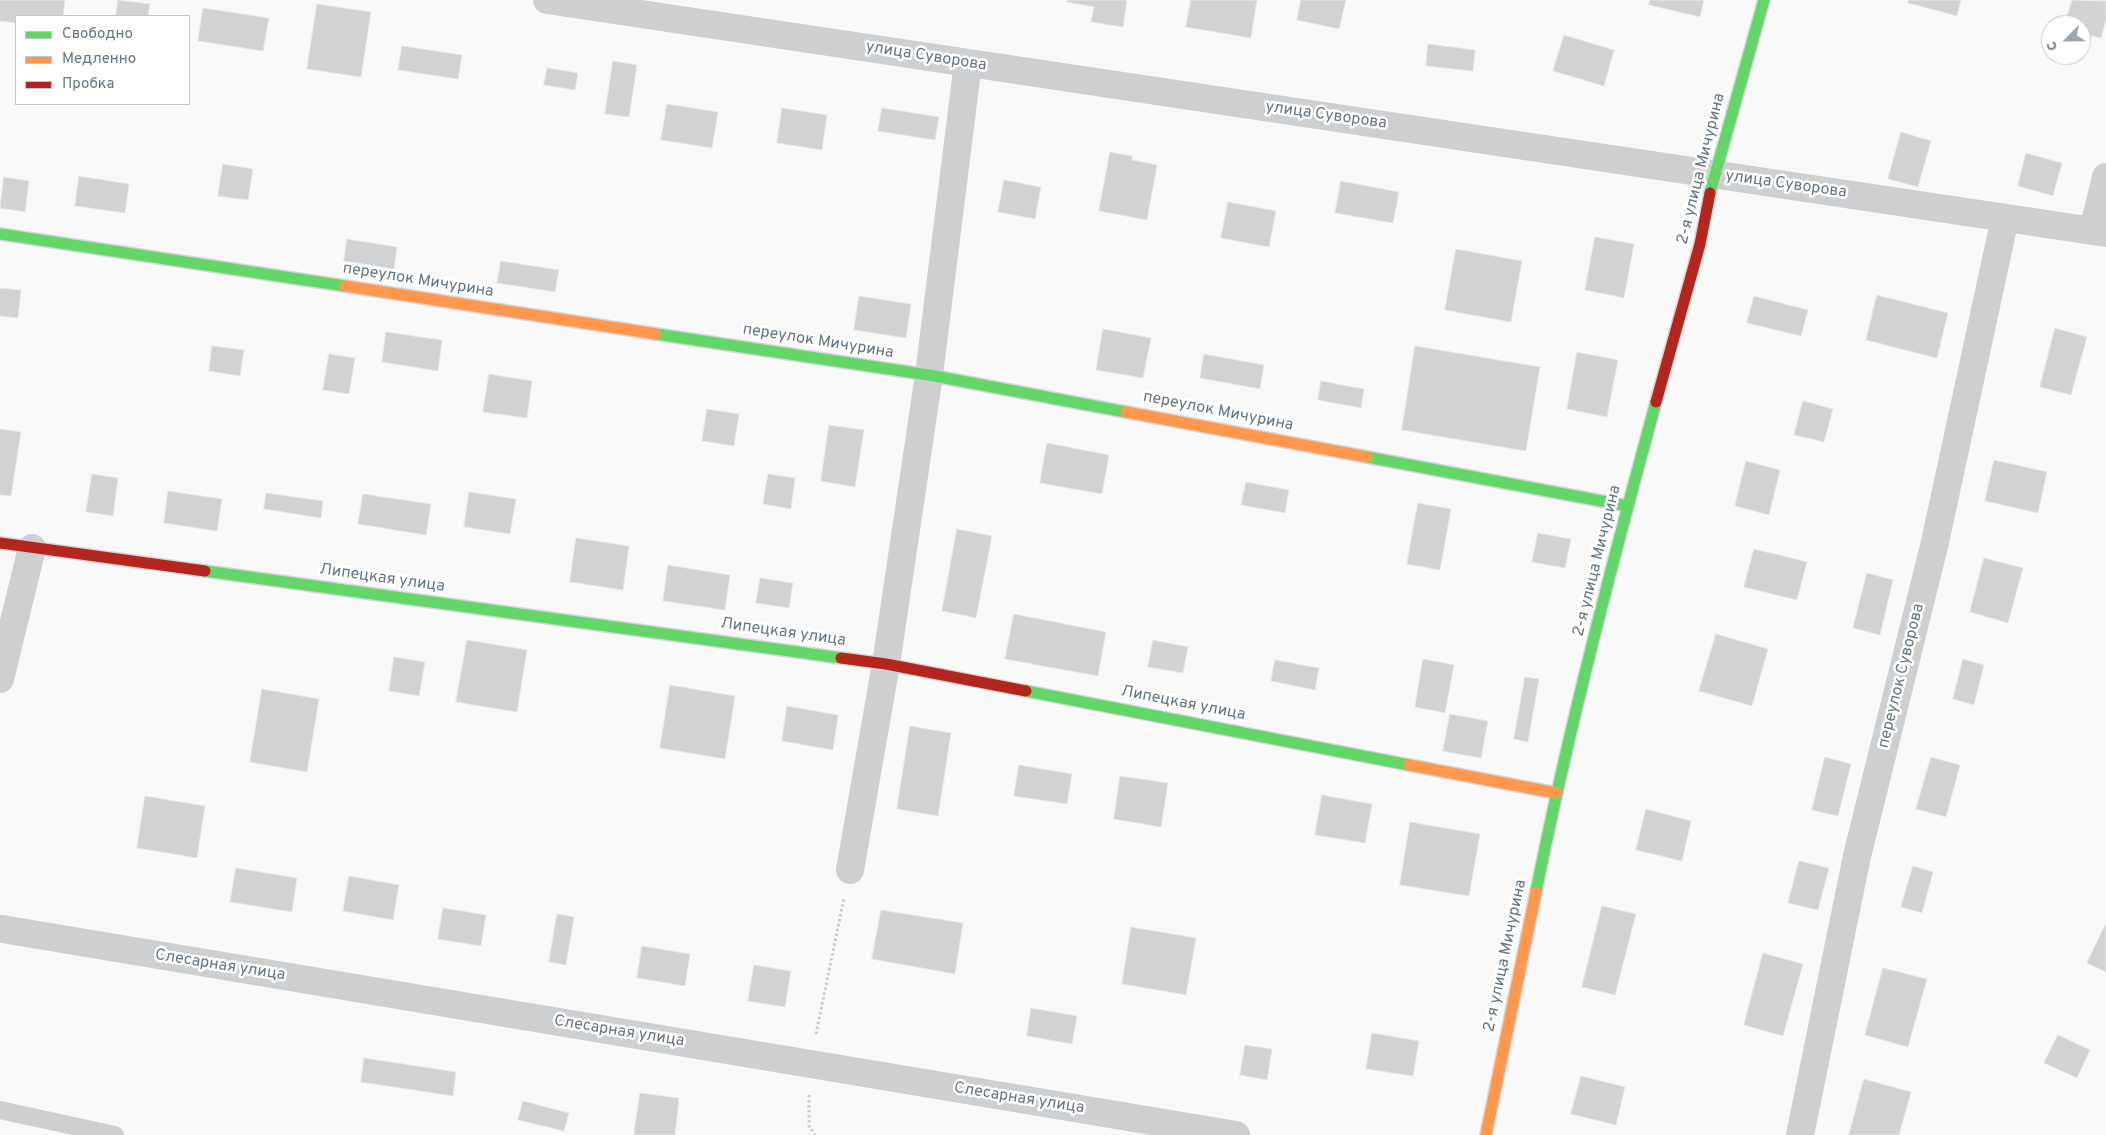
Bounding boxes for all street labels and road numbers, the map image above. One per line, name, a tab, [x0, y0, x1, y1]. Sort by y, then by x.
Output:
street label: улица Суворова	[864, 38, 988, 76]
street label: 2-я улица Мичурина	[1674, 91, 1730, 247]
street label: улица Суворова	[1264, 98, 1388, 134]
street label: улица Суворова	[1724, 167, 1848, 203]
street label: переулок Мичурина	[341, 260, 495, 302]
street label: переулок Мичурина	[741, 321, 895, 363]
street label: переулок Мичурина	[1141, 388, 1295, 436]
street label: 2-я улица Мичурина	[1570, 483, 1626, 639]
street label: Липецкая улица	[318, 561, 446, 597]
street label: переулок Суворова	[1875, 602, 1929, 750]
street label: Липецкая улица	[719, 615, 847, 651]
street label: Липецкая улица	[1119, 683, 1247, 725]
street label: 2-я улица Мичурина	[1480, 878, 1532, 1034]
street label: Слесарная улица	[154, 946, 286, 986]
street label: Слесарная улица	[553, 1012, 685, 1052]
street label: Слесарная улица	[953, 1079, 1085, 1119]

